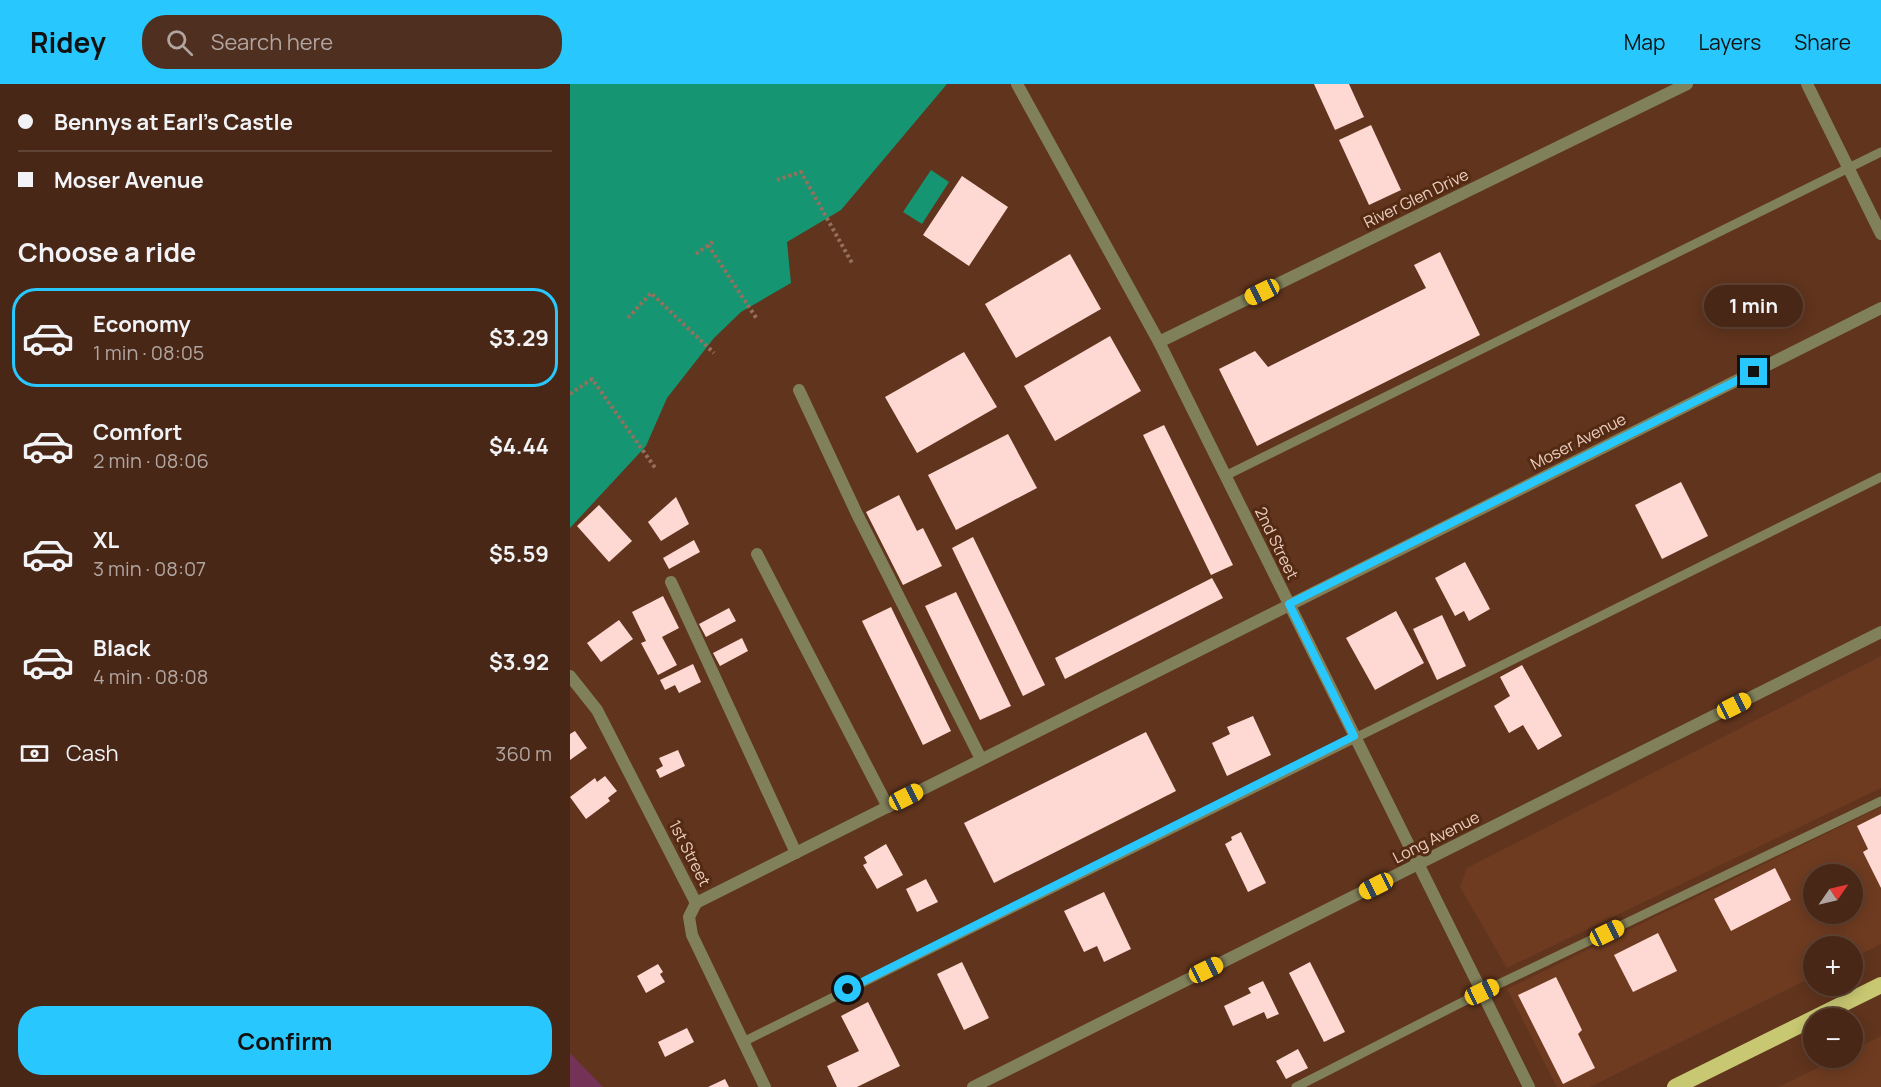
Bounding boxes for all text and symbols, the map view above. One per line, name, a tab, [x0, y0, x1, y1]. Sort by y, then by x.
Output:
search box	[142, 15, 562, 69]
text: Ridey	[30, 23, 106, 61]
icon: search	[163, 26, 196, 59]
text: Search here	[211, 27, 333, 57]
text: Map	[1624, 28, 1665, 56]
text: Layers	[1698, 28, 1761, 56]
text: Share	[1794, 28, 1851, 56]
text: Bennys at Earl's Castle	[54, 107, 293, 137]
street label: River Glen Drive	[1360, 163, 1472, 233]
text: Moser Avenue	[54, 165, 204, 195]
text: Choose a ride	[18, 233, 196, 270]
car	[1242, 276, 1282, 308]
callout: 1 min	[1704, 285, 1804, 327]
text: 1 min	[1729, 292, 1778, 319]
text: Economy	[93, 309, 191, 339]
icon: car	[21, 311, 75, 365]
text: $3.29	[489, 323, 549, 353]
text: 1 min · 08:05	[93, 339, 204, 366]
route end	[1740, 358, 1767, 385]
street label: Moser Avenue	[1527, 408, 1629, 474]
text: Comfort	[93, 417, 182, 447]
icon: car	[21, 419, 75, 473]
text: $4.44	[489, 431, 549, 461]
text: 2 min · 08:06	[93, 447, 209, 474]
street label: 2nd Street	[1250, 503, 1304, 583]
text: XL	[93, 525, 119, 555]
icon: car	[21, 527, 75, 581]
text: $5.59	[489, 539, 549, 569]
text: 3 min · 08:07	[93, 555, 206, 582]
text: Black	[93, 633, 150, 663]
icon: car	[21, 635, 75, 689]
text: $3.92	[489, 647, 549, 677]
text: 4 min · 08:08	[93, 663, 208, 690]
car	[1714, 690, 1754, 722]
icon: cash	[18, 737, 51, 770]
text: Cash	[66, 738, 119, 768]
text: 360 m	[495, 740, 552, 767]
car	[886, 781, 926, 813]
street label: Long Avenue	[1389, 806, 1483, 868]
street label: 1st Street	[664, 816, 716, 890]
north arrow	[1803, 864, 1863, 924]
map controls	[1803, 864, 1863, 1068]
car	[1356, 870, 1396, 902]
car	[1587, 917, 1627, 949]
button: +	[1803, 936, 1863, 996]
car	[1186, 954, 1226, 986]
route start	[834, 975, 861, 1002]
car	[1462, 976, 1502, 1008]
button: Confirm	[18, 1006, 552, 1075]
button: −	[1803, 1008, 1863, 1068]

